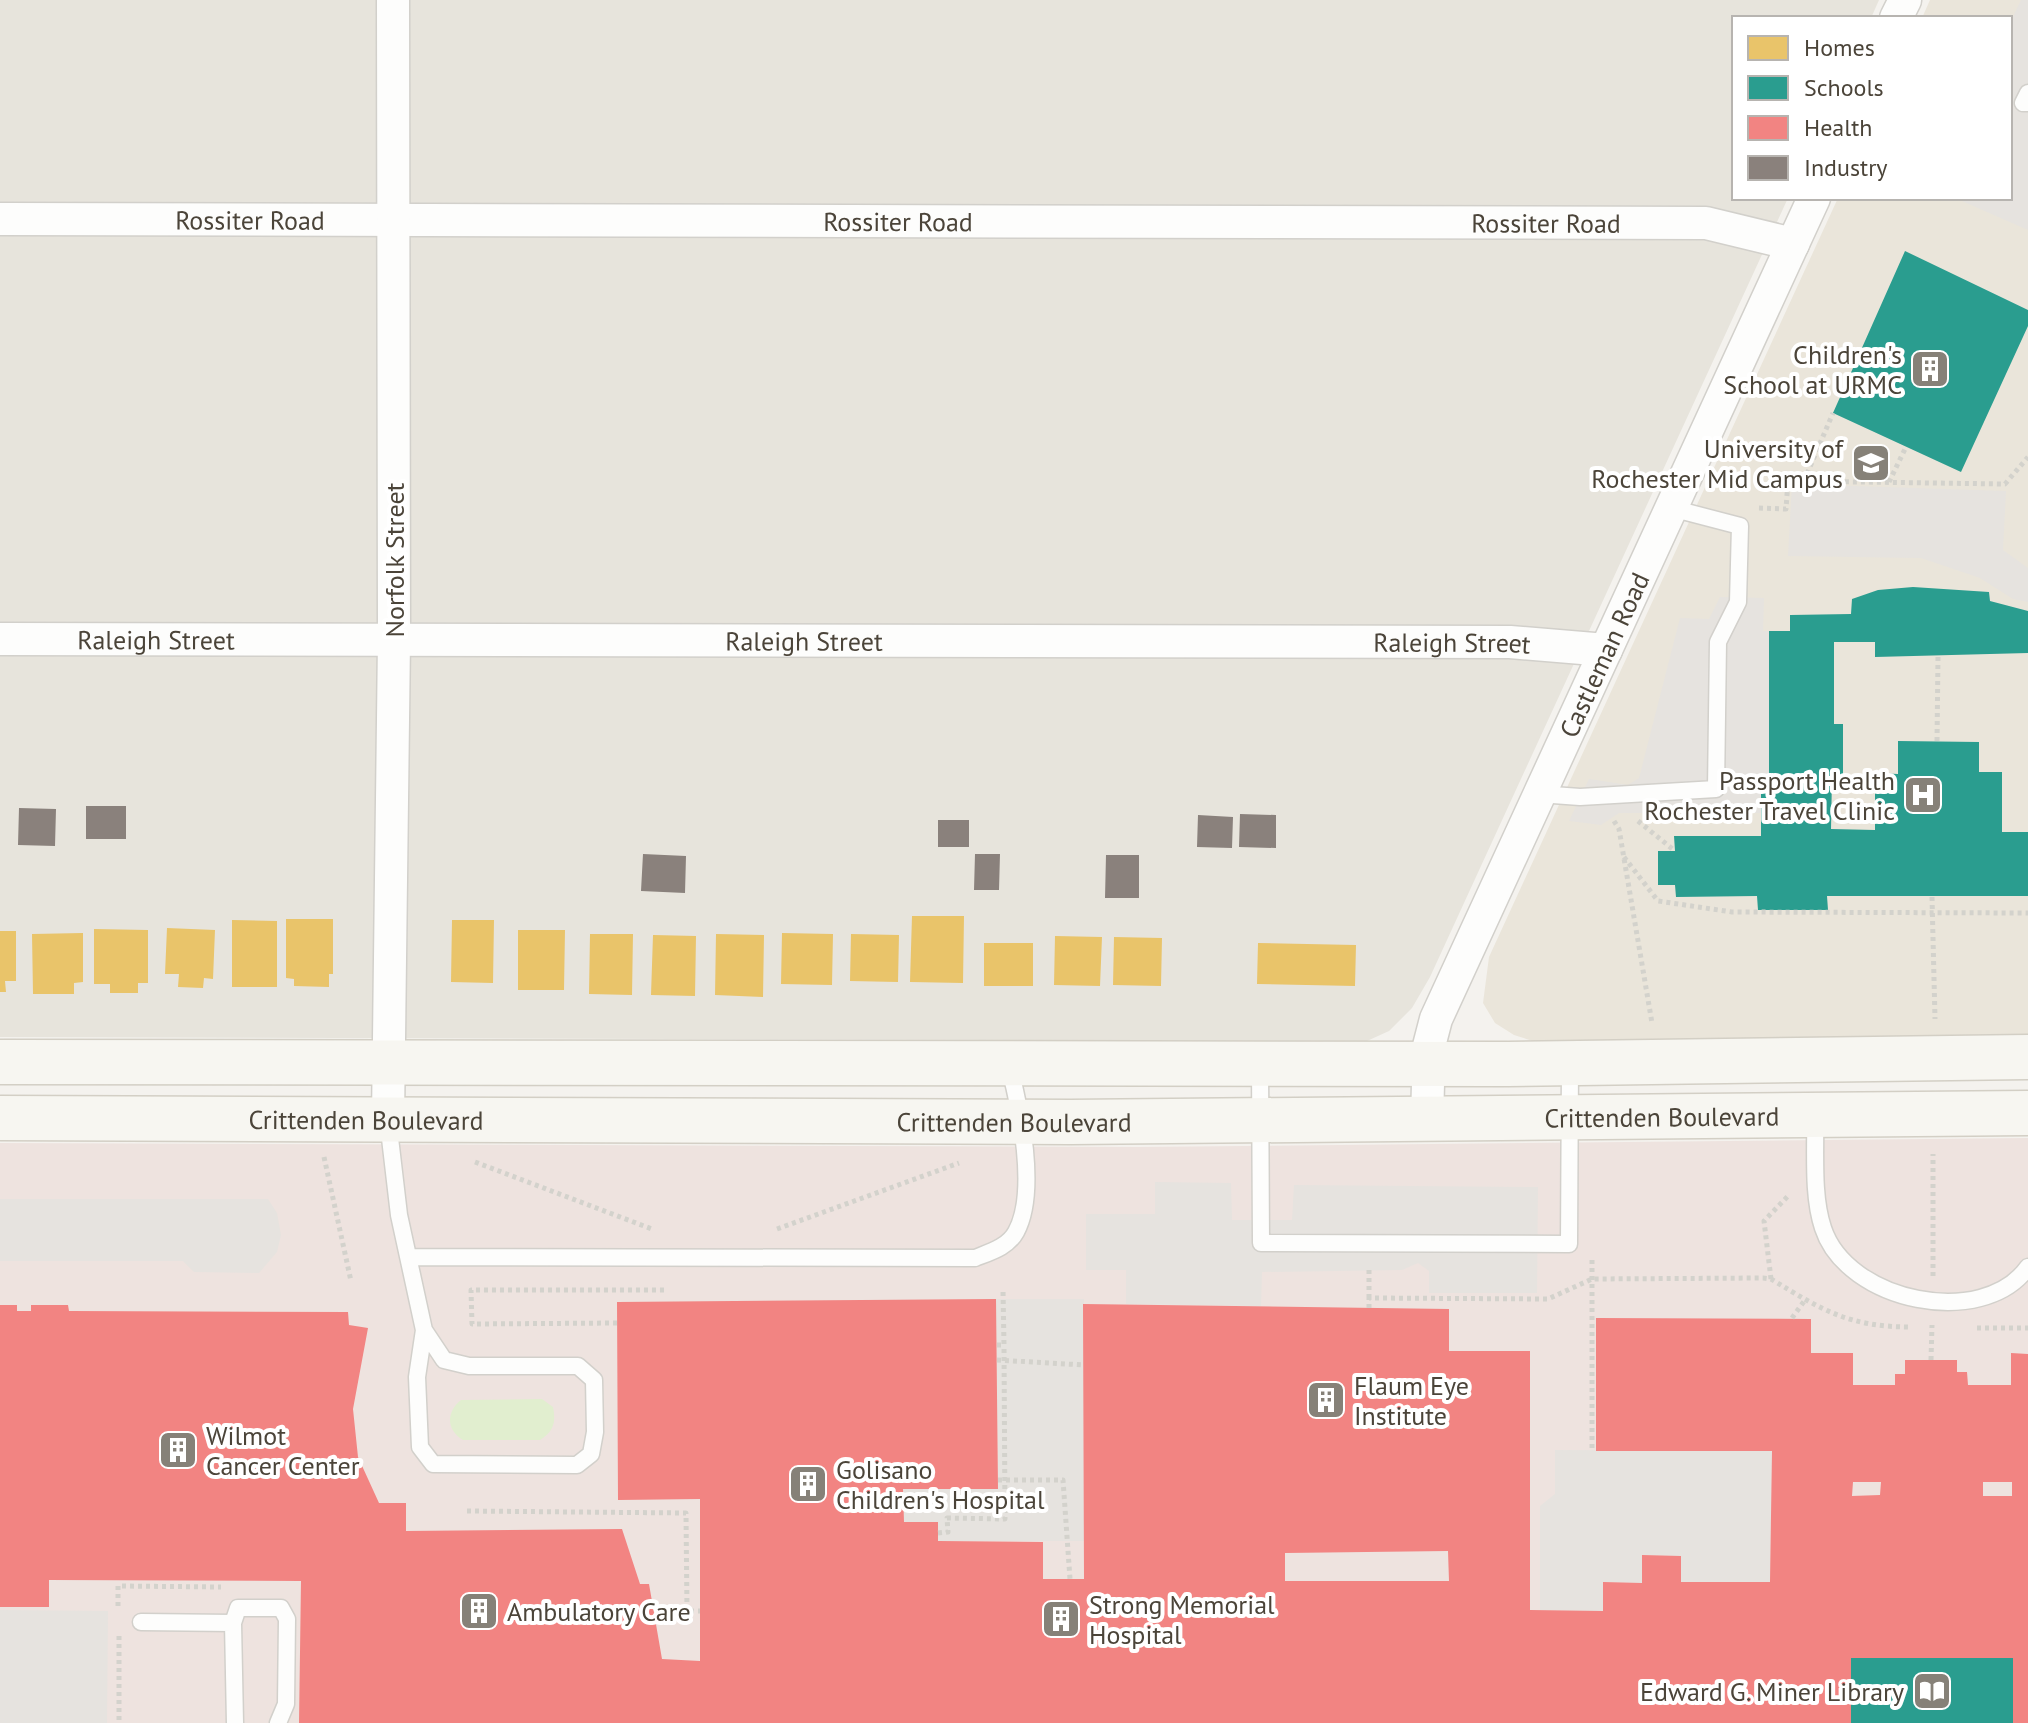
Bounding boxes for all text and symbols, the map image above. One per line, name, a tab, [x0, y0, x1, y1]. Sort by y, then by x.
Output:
legend	[1732, 16, 2012, 200]
text: Homes	[1804, 32, 1875, 63]
text: Schools	[1804, 72, 1884, 103]
text: Health	[1804, 112, 1873, 143]
text: Industry	[1804, 152, 1888, 183]
street label: Rossiter Road	[175, 203, 325, 236]
street label: Rossiter Road	[823, 204, 973, 238]
street label: Rossiter Road	[1471, 206, 1621, 239]
place label: Children's School at URMC	[1723, 338, 1902, 401]
building icon: Children's School at URMC	[1909, 348, 1951, 390]
place label: University of Rochester Mid Campus	[1591, 432, 1845, 495]
school or university icon: University of Rochester Mid Campus	[1850, 442, 1892, 484]
street label: Norfolk Street	[378, 482, 411, 637]
street label: Castleman Road	[1551, 567, 1656, 743]
street label: Raleigh Street	[77, 623, 235, 656]
street label: Raleigh Street	[725, 624, 883, 657]
street label: Raleigh Street	[1373, 625, 1532, 660]
place label: Passport Health Rochester Travel Clinic	[1644, 764, 1895, 827]
hospital icon: Passport Health Rochester Travel Clinic	[1902, 774, 1944, 816]
street label: Crittenden Boulevard	[1544, 1099, 1780, 1134]
street label: Crittenden Boulevard	[248, 1102, 484, 1136]
street label: Crittenden Boulevard	[896, 1105, 1132, 1139]
place label: Flaum Eye Institute	[1354, 1369, 1469, 1432]
building icon: Flaum Eye Institute	[1305, 1379, 1347, 1421]
place label: Wilmot Cancer Center	[206, 1419, 360, 1482]
building icon: Wilmot Cancer Center	[157, 1429, 199, 1471]
place label: Golisano Children's Hospital	[836, 1453, 1045, 1516]
building icon: Golisano Children's Hospital	[787, 1463, 829, 1505]
place label: Strong Memorial Hospital	[1089, 1588, 1275, 1651]
building icon: Ambulatory Care	[458, 1590, 500, 1632]
place label: Ambulatory Care	[507, 1595, 691, 1628]
building icon: Strong Memorial Hospital	[1040, 1598, 1082, 1640]
library icon: Edward G. Miner Library	[1911, 1670, 1953, 1712]
place label: Edward G. Miner Library	[1640, 1675, 1904, 1708]

